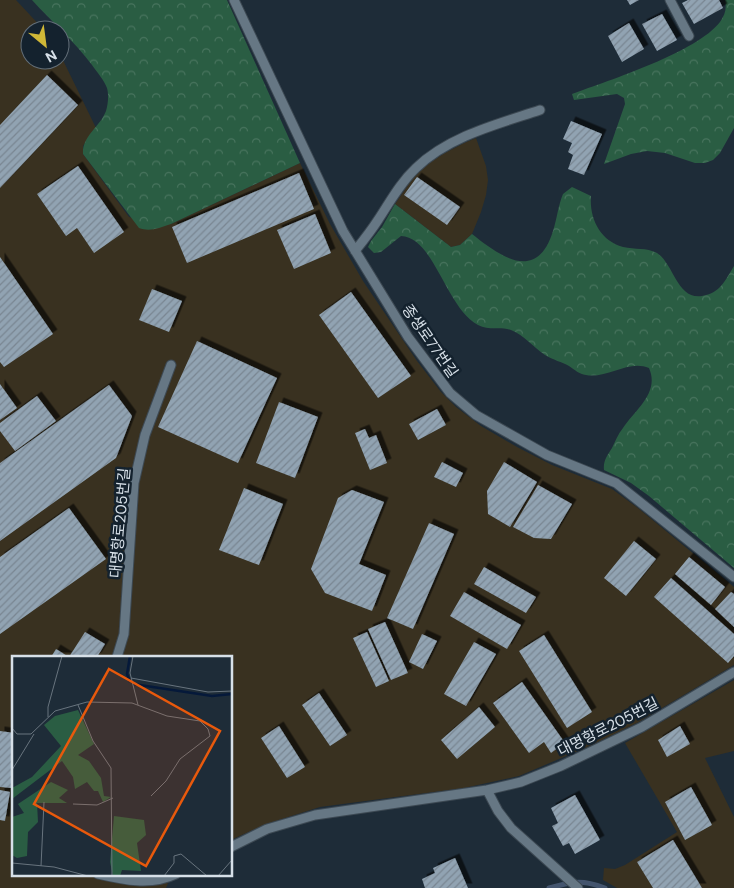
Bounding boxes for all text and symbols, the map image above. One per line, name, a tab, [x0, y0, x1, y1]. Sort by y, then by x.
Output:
north arrow	[20, 20, 70, 70]
text: N	[42, 46, 60, 67]
street label: 종생로77번길	[397, 300, 463, 382]
street label: 대명항로205번길	[105, 467, 135, 579]
inset map	[12, 656, 232, 876]
street label: 대명항로205번길	[554, 693, 662, 761]

